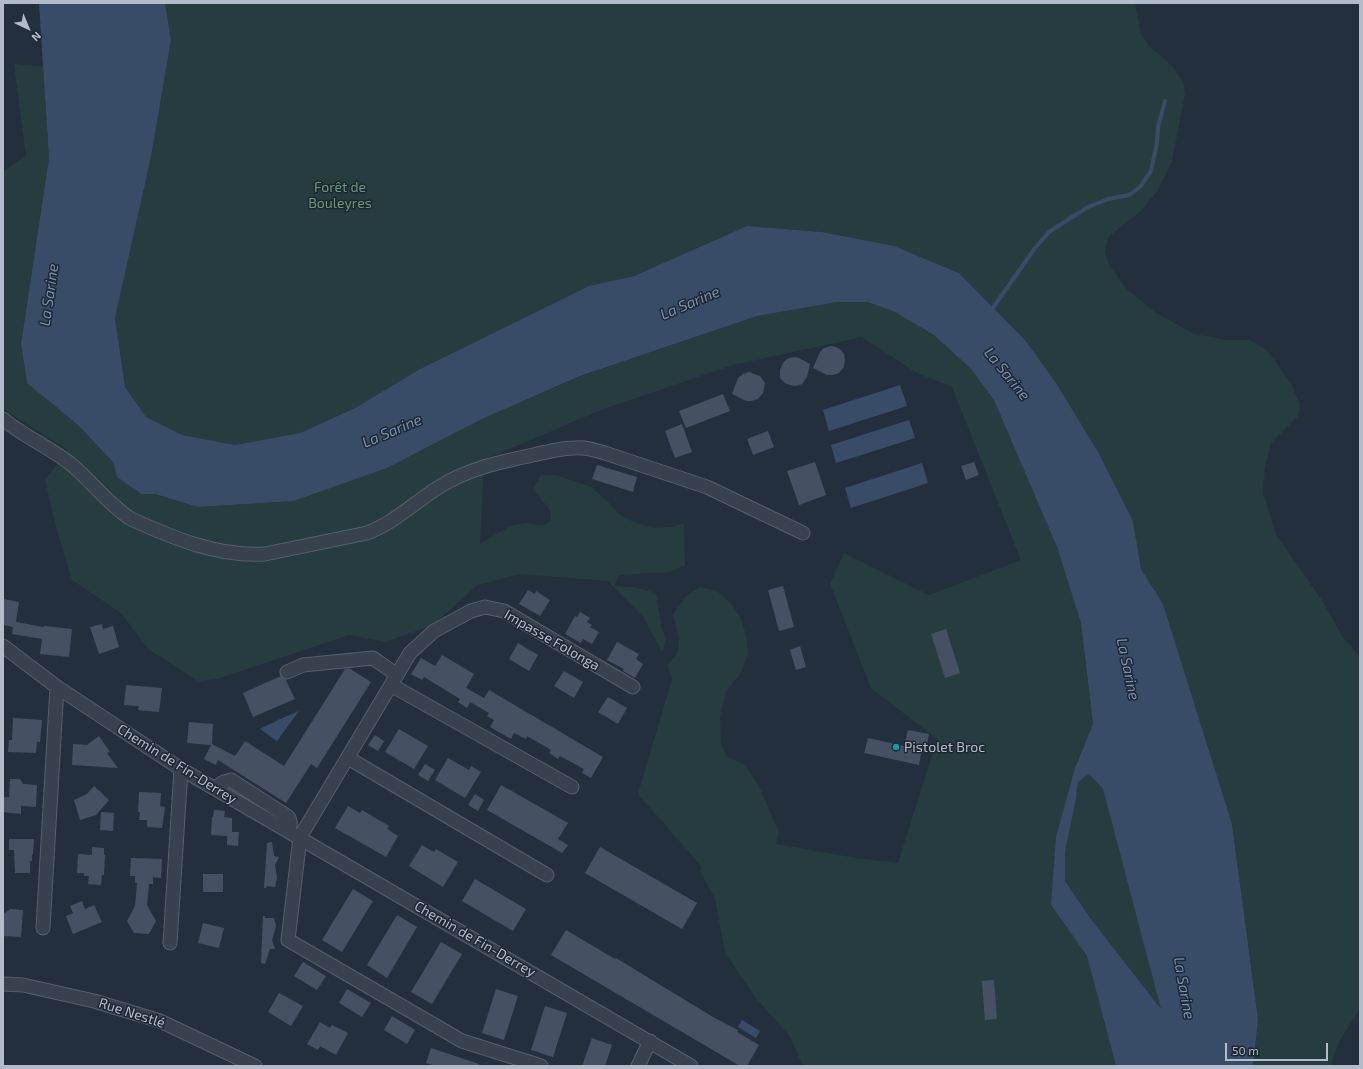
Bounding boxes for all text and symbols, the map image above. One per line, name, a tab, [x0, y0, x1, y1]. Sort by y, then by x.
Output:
north arrow	[8, 8, 48, 48]
text: N	[29, 30, 44, 44]
park label: Forêt de Bouleyres	[308, 179, 372, 212]
water label: La Sarine	[36, 263, 62, 327]
water label: La Sarine	[658, 282, 722, 324]
water label: La Sarine	[980, 344, 1034, 404]
water label: La Sarine	[360, 410, 424, 452]
street label: Impasse Folonga	[501, 606, 603, 674]
water label: La Sarine	[1113, 636, 1143, 702]
street label: Chemin de Fin-Derrey	[114, 720, 240, 808]
place label: Pistolet Broc	[904, 739, 985, 755]
marker: Pistolet Broc	[891, 742, 901, 752]
street label: Chemin de Fin-Derrey	[411, 897, 539, 981]
water label: La Sarine	[1170, 955, 1198, 1021]
street label: Rue Nestlé	[97, 994, 167, 1032]
scale bar	[1227, 1035, 1330, 1061]
text: 50 m	[1232, 1043, 1259, 1057]

